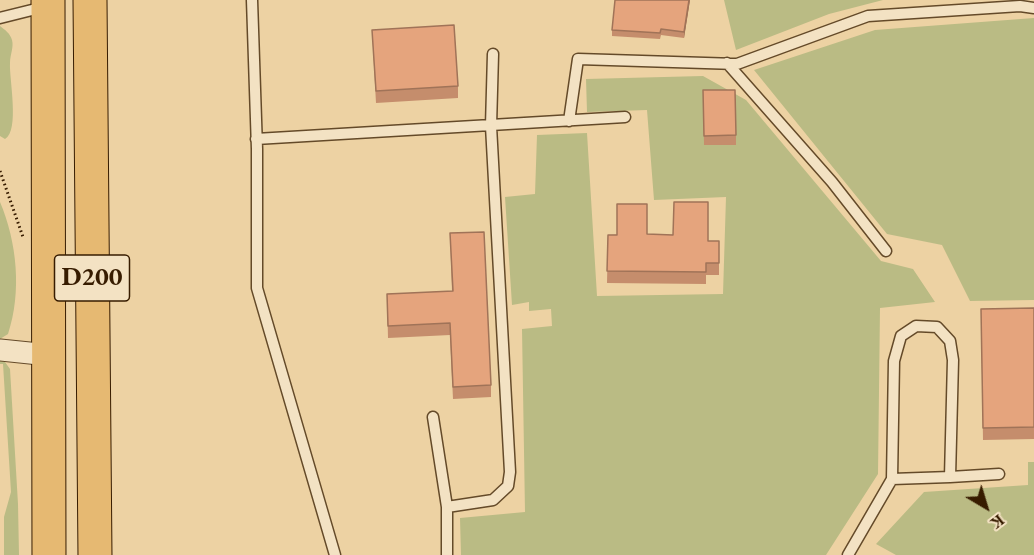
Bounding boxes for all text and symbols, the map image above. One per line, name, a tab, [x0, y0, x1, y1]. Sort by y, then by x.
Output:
road number: D200	[54, 255, 130, 301]
north arrow	[956, 477, 1016, 537]
text: K	[986, 510, 1009, 534]

